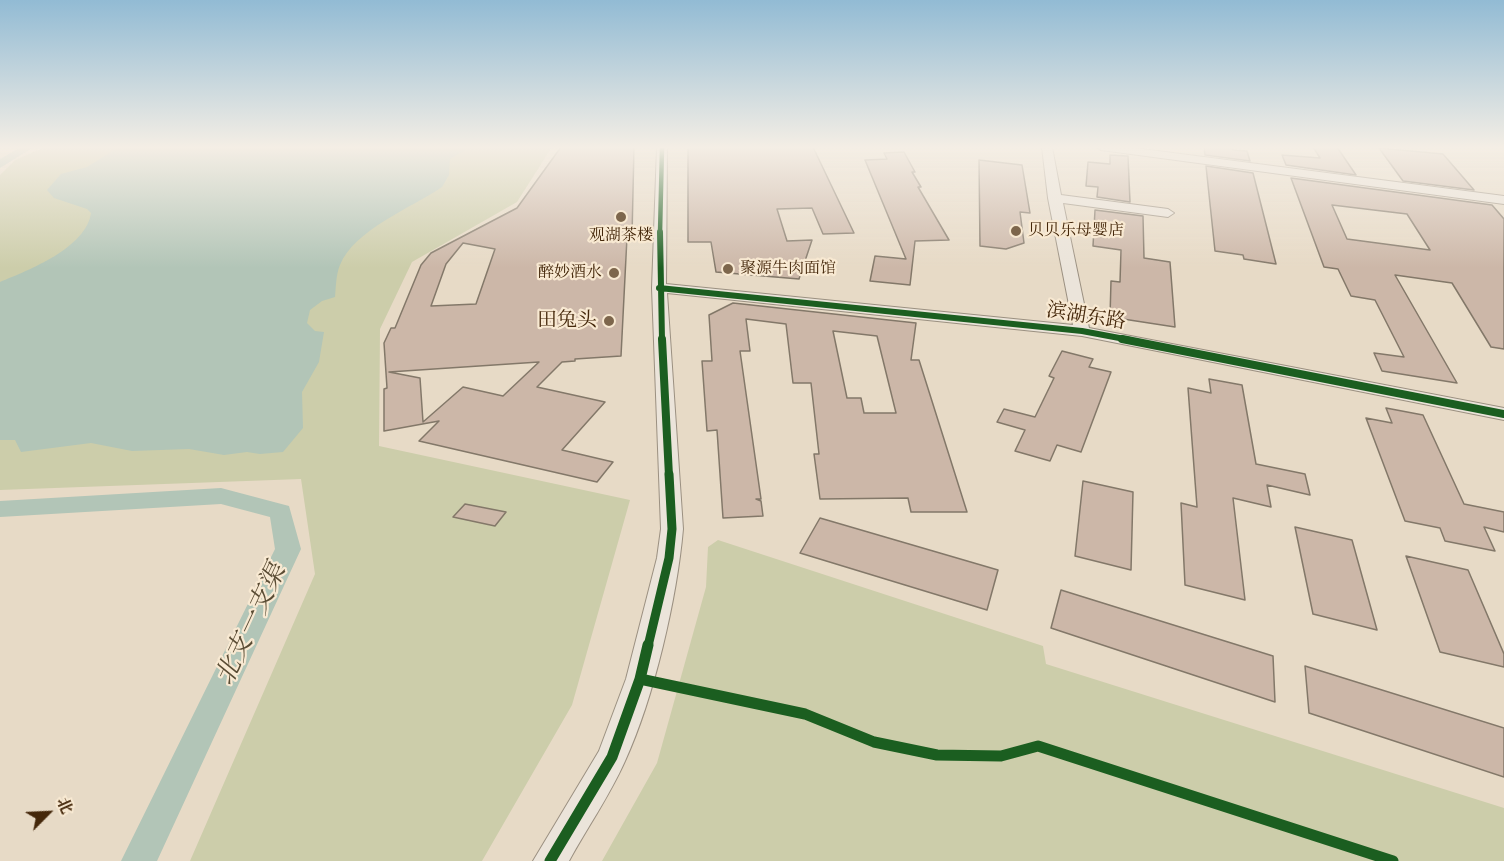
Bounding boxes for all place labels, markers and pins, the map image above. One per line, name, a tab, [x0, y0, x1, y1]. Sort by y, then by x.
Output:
marker: 观湖茶楼	[614, 210, 628, 224]
place label: 贝贝乐母婴店	[1028, 221, 1124, 241]
marker: 贝贝乐母婴店	[1009, 224, 1023, 238]
place label: 观湖茶楼	[589, 226, 653, 246]
place label: 聚源牛肉面馆	[740, 259, 836, 279]
marker: 聚源牛肉面馆	[721, 262, 735, 276]
place label: 醉妙酒水	[538, 263, 602, 283]
marker: 醉妙酒水	[607, 266, 621, 280]
place label: 田兔头	[537, 309, 597, 333]
marker: 田兔头	[602, 314, 616, 328]

